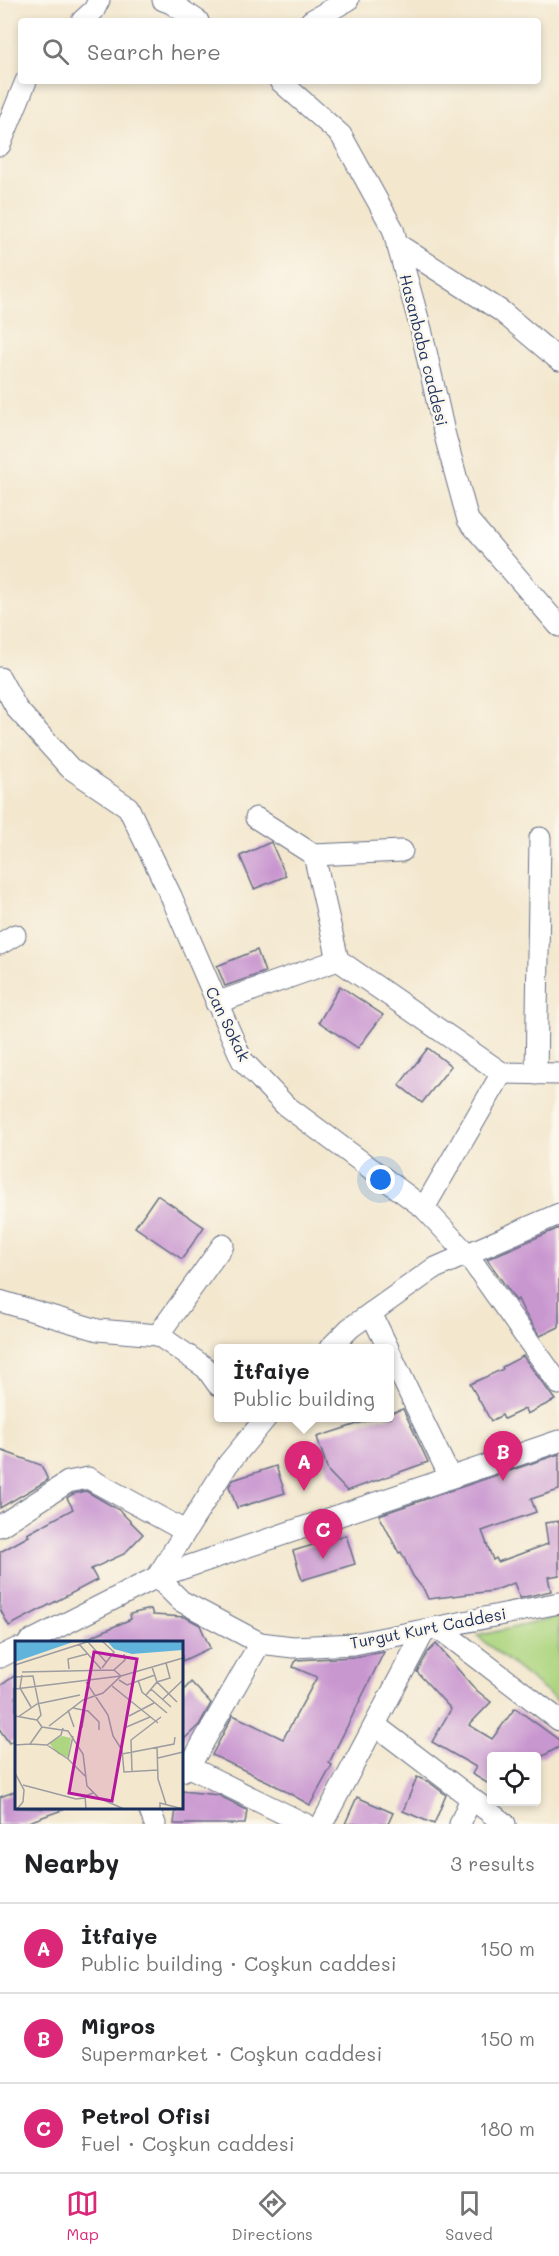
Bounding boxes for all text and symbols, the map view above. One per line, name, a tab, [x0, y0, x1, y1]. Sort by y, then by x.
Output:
search box	[18, 18, 541, 84]
icon: search	[39, 35, 72, 68]
text: Search here	[87, 37, 221, 66]
street label: Hasanbaba caddesi	[395, 272, 454, 428]
street label: Can Sokak	[201, 983, 256, 1065]
your location	[366, 1165, 395, 1194]
popup	[214, 1344, 394, 1422]
text: İtfaiye	[233, 1356, 310, 1385]
text: Public building	[233, 1385, 375, 1411]
pin: B	[484, 1432, 522, 1481]
pin: A	[284, 1442, 324, 1491]
pin: C	[304, 1510, 342, 1559]
street label: Turgut Kurt Caddesi	[348, 1602, 508, 1653]
inset map	[15, 1641, 183, 1809]
map controls	[487, 1752, 541, 1806]
button: locate	[487, 1752, 541, 1806]
text: Nearby	[24, 1846, 119, 1880]
text: 3 results	[450, 1850, 535, 1876]
text: İtfaiye	[81, 1921, 157, 1950]
text: A	[37, 1935, 50, 1961]
text: 150 m	[480, 1935, 535, 1961]
text: Public building · Coşkun caddesi	[81, 1950, 397, 1976]
text: Migros	[81, 2011, 155, 2040]
text: B	[37, 2025, 50, 2051]
text: 150 m	[480, 2025, 535, 2051]
text: Supermarket · Coşkun caddesi	[81, 2040, 382, 2066]
text: Petrol Ofisi	[81, 2101, 211, 2130]
text: C	[36, 2115, 51, 2141]
text: 180 m	[479, 2115, 535, 2141]
text: Fuel · Coşkun caddesi	[81, 2130, 295, 2156]
tab: Map	[66, 2187, 99, 2244]
tab: Directions	[232, 2187, 313, 2244]
tab: Saved	[445, 2187, 493, 2244]

